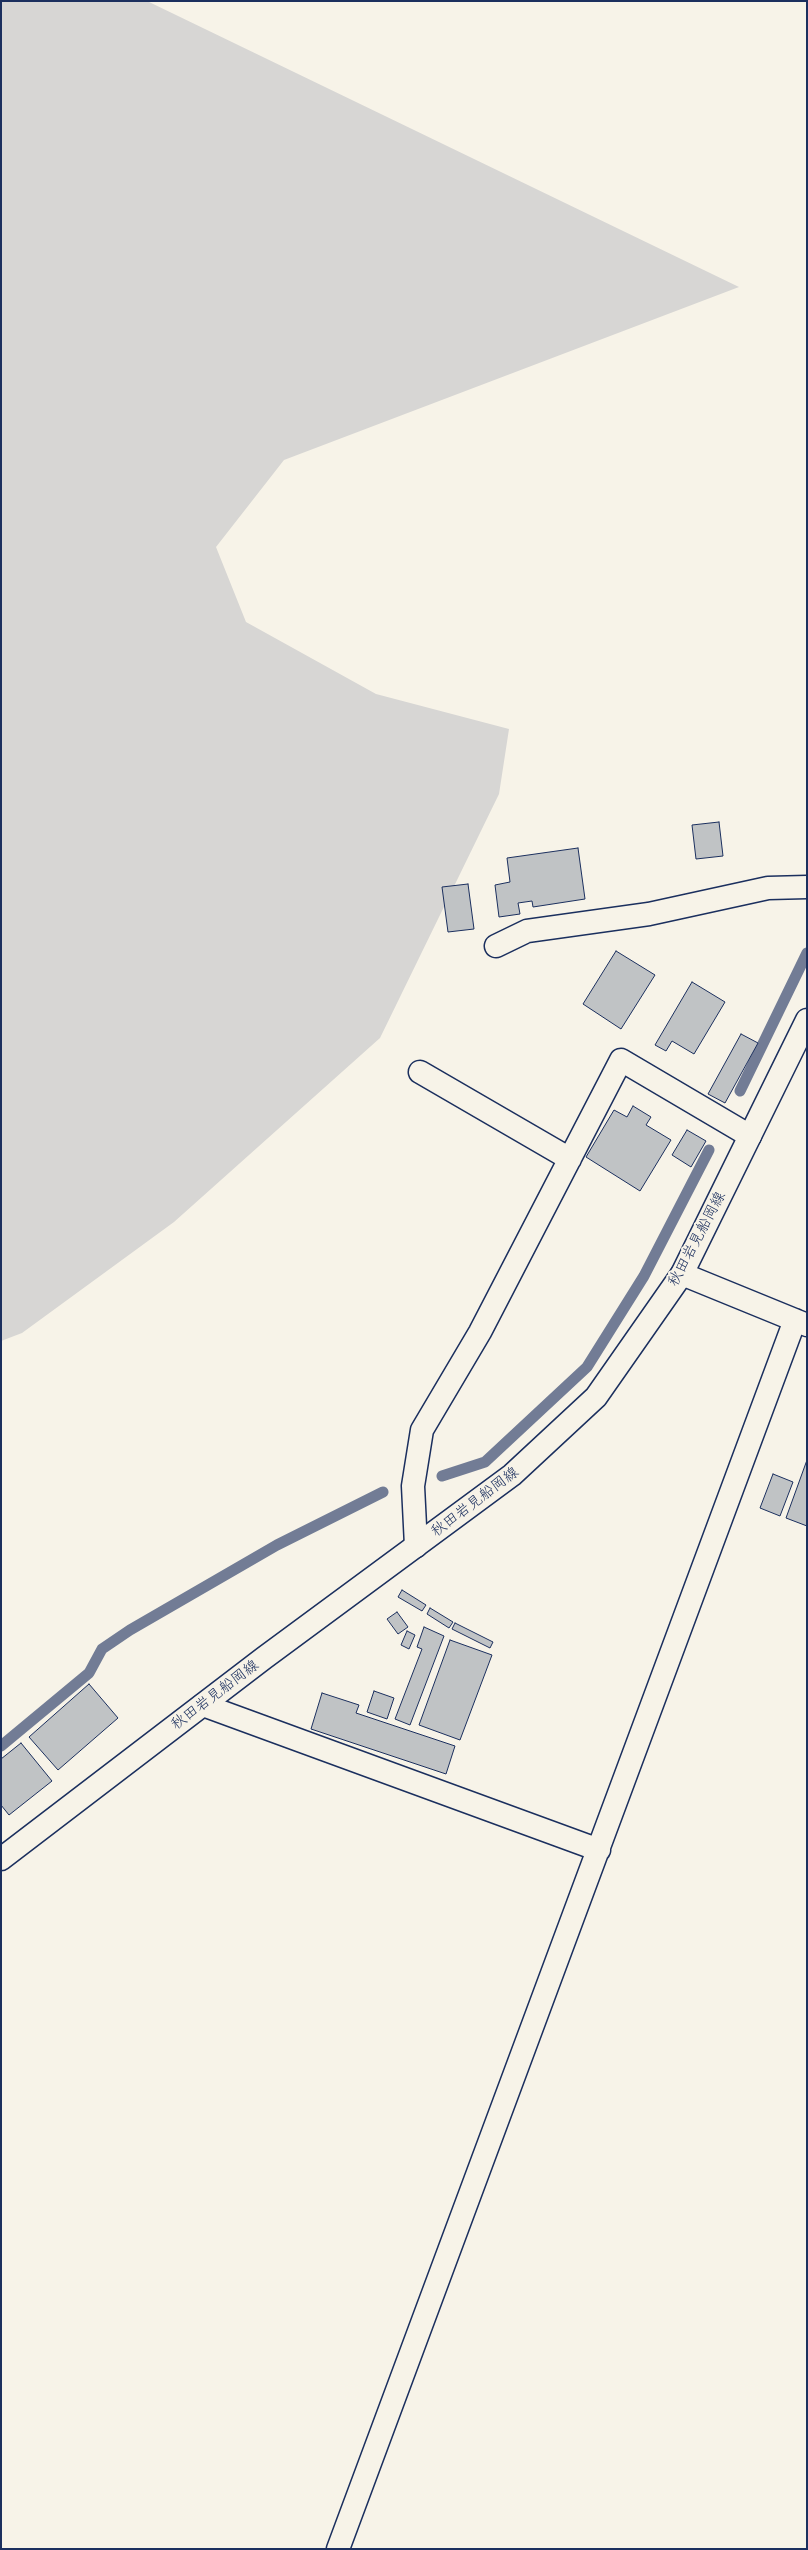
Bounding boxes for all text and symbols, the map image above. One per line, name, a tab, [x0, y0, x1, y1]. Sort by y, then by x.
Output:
street label: 秋田岩見船岡線	[664, 1188, 730, 1290]
street label: 秋田岩見船岡線	[428, 1463, 522, 1541]
street label: 秋田岩見船岡線	[168, 1656, 262, 1734]

